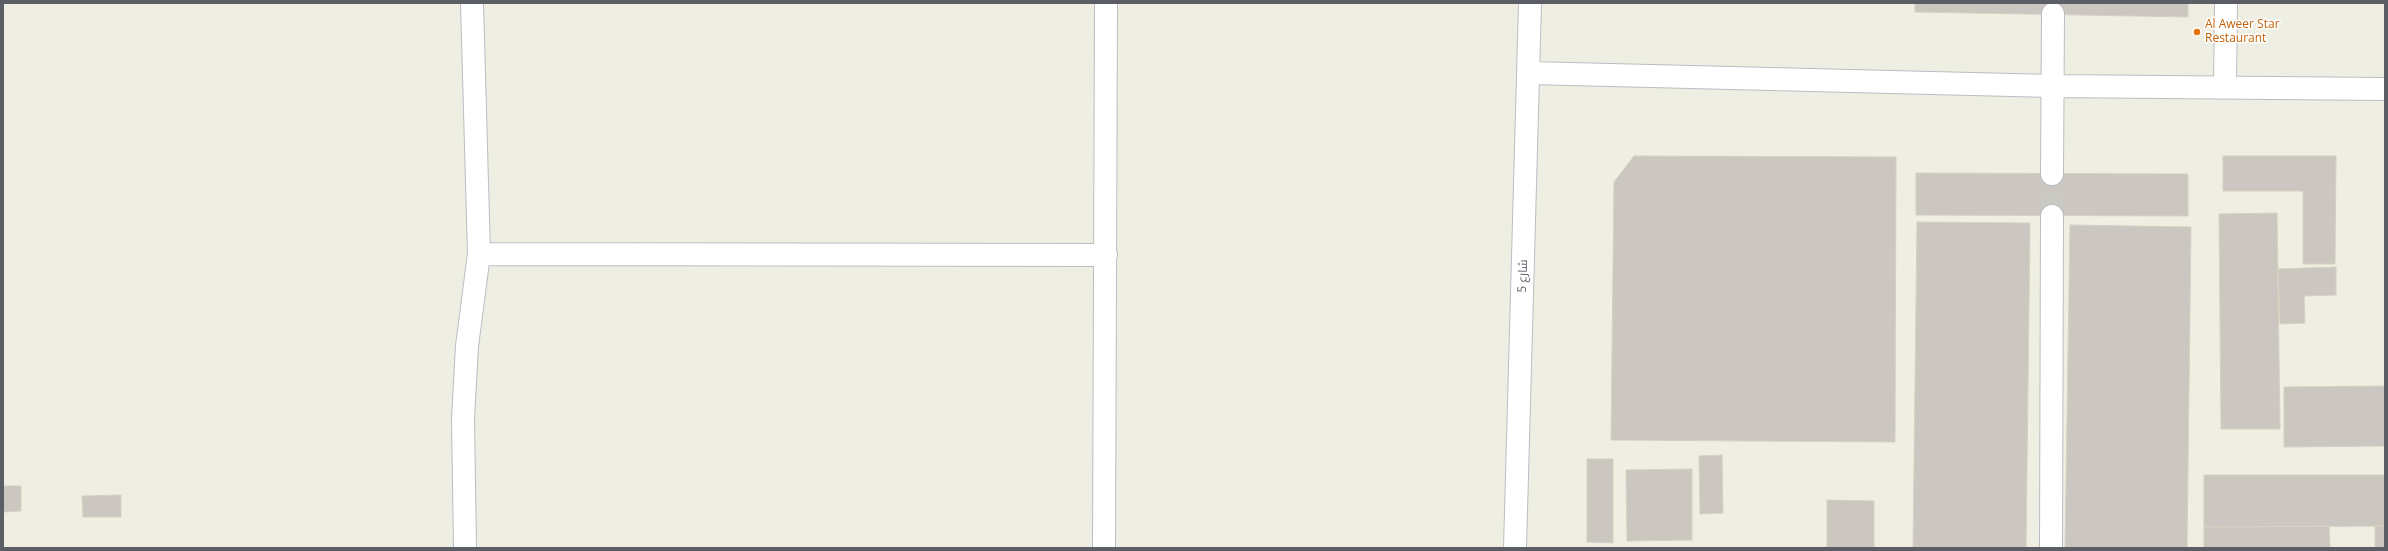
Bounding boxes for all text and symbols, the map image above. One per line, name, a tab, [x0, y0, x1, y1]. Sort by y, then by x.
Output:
place label: Al Aweer Star Restaurant	[2205, 18, 2280, 46]
marker: Al Aweer Star Restaurant	[2192, 27, 2202, 37]
street label: شارع 5	[1515, 259, 1531, 293]

